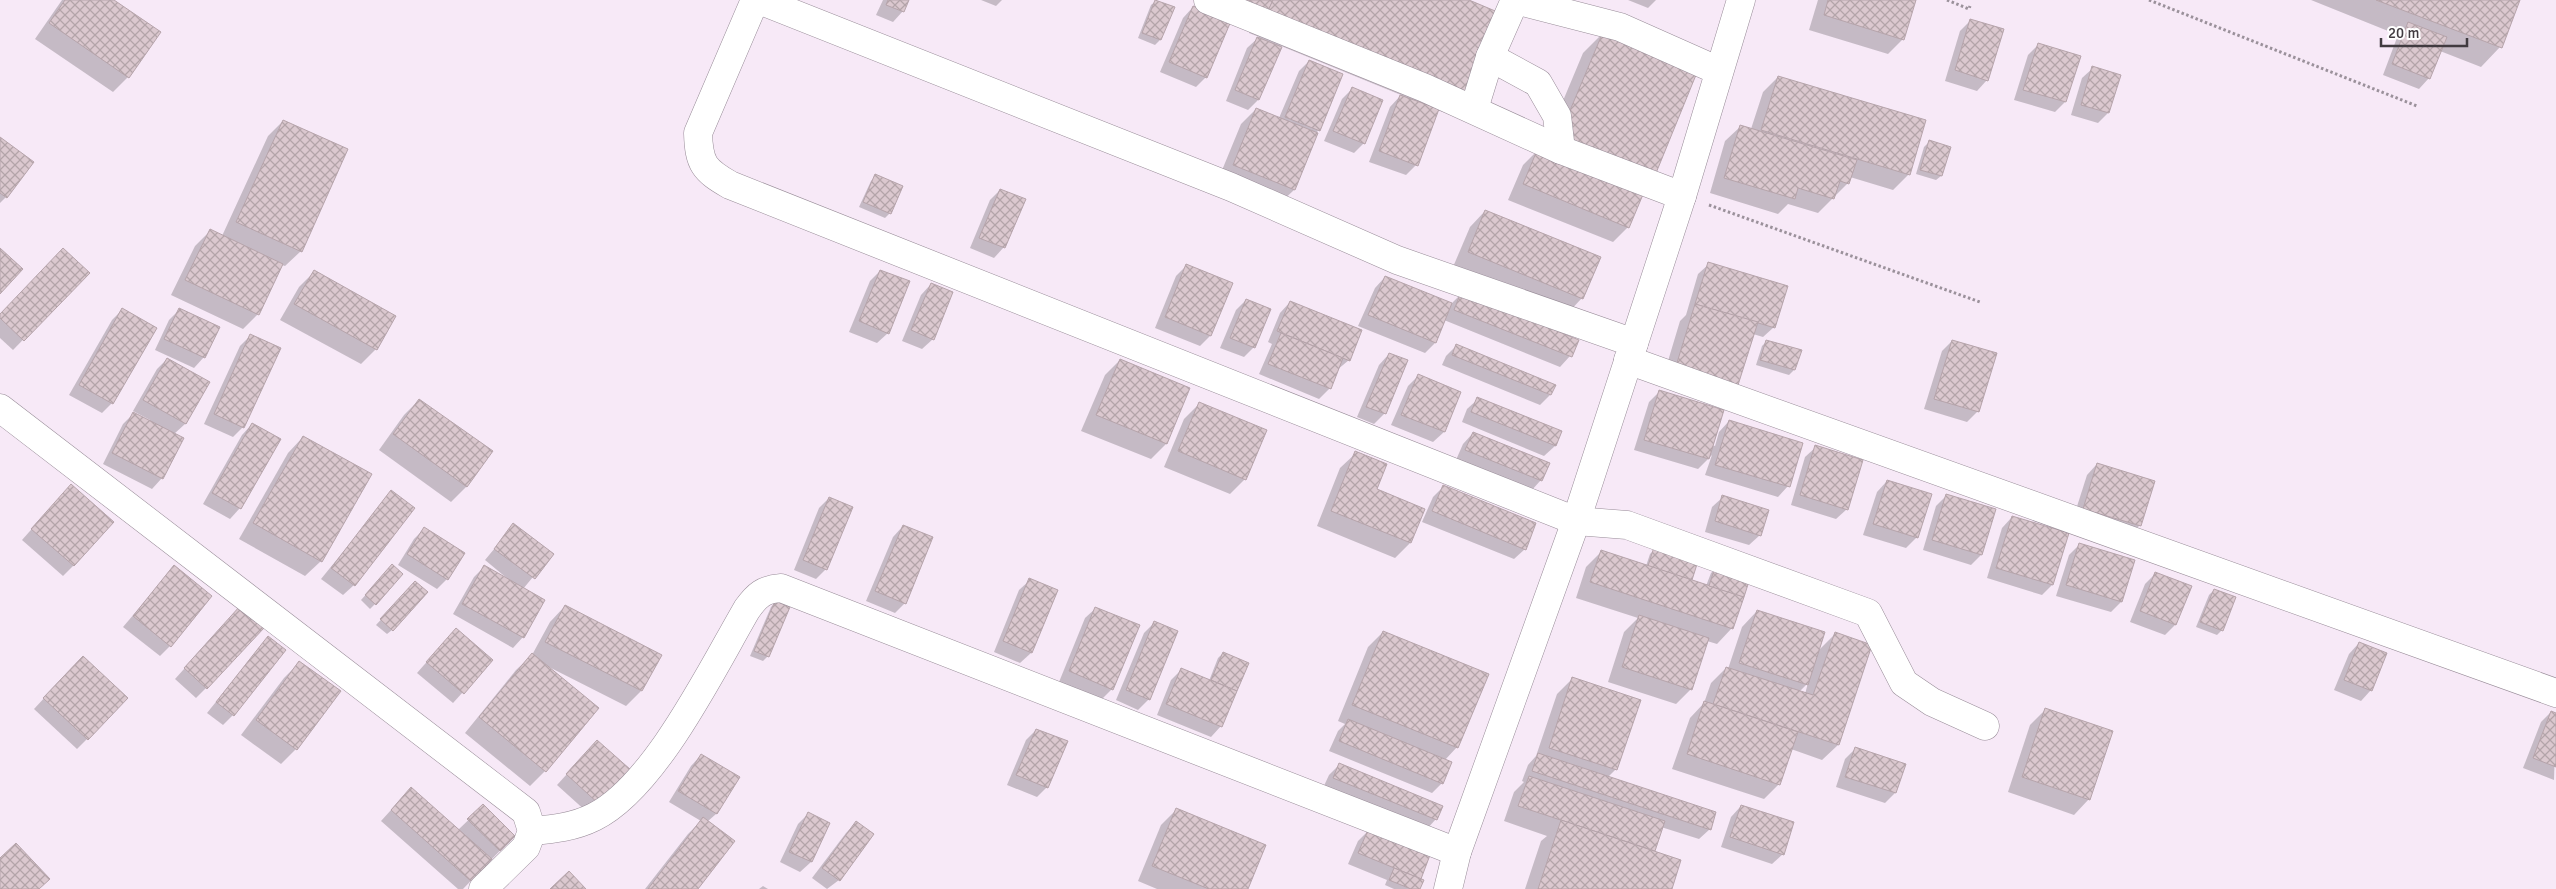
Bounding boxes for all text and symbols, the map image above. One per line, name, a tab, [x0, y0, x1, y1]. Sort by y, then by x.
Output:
scale bar	[2381, 15, 2467, 47]
text: 20 m	[2388, 24, 2419, 42]

